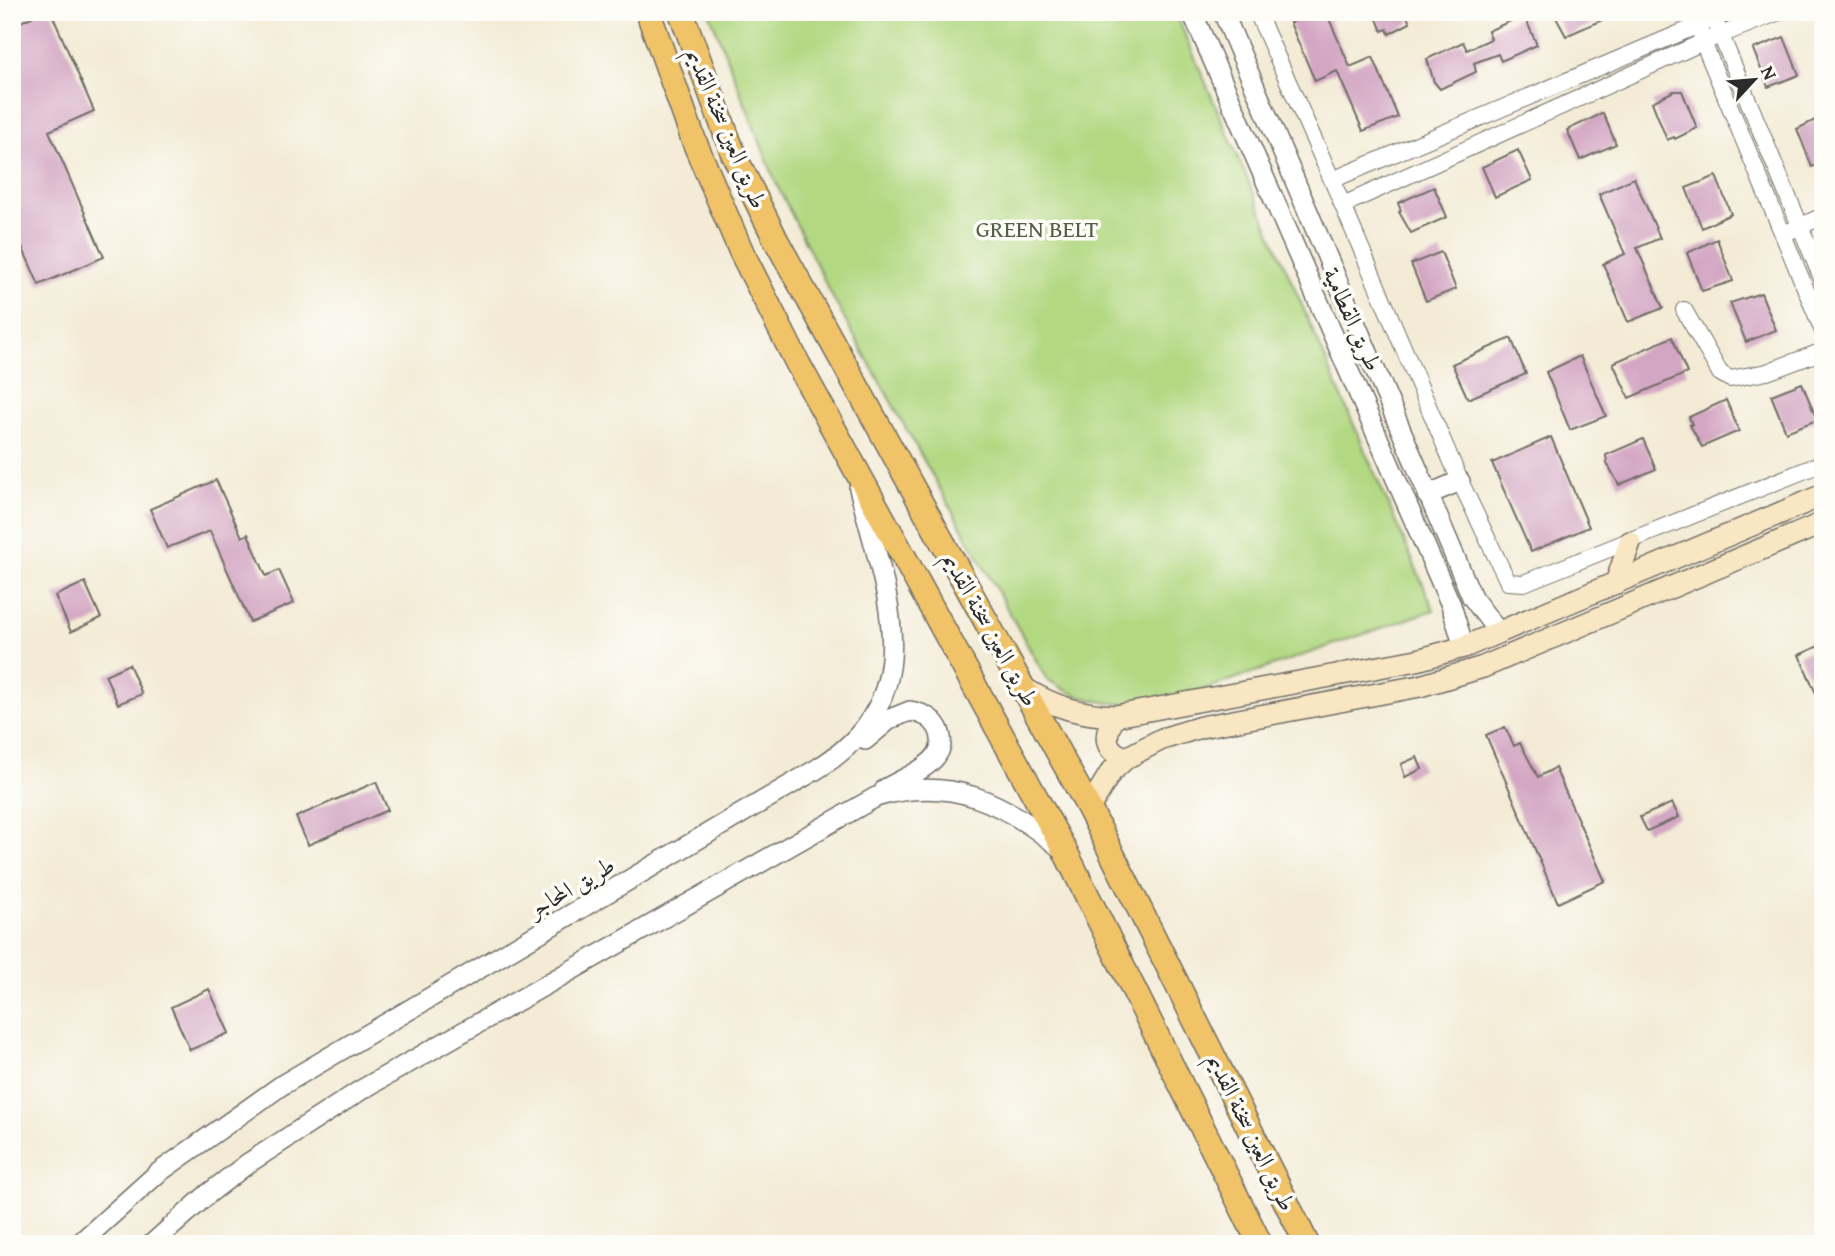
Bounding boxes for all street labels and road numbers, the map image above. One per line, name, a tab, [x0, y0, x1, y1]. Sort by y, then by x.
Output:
street label: طريق العين سخنة القديم	[674, 42, 777, 216]
street label: طريق القطامية	[1315, 261, 1391, 377]
street label: طريق العين سخنة القديم	[931, 545, 1048, 715]
street label: طريق المحاجر	[518, 847, 621, 928]
street label: طريق العين سخنة القديم	[1195, 1047, 1305, 1219]

